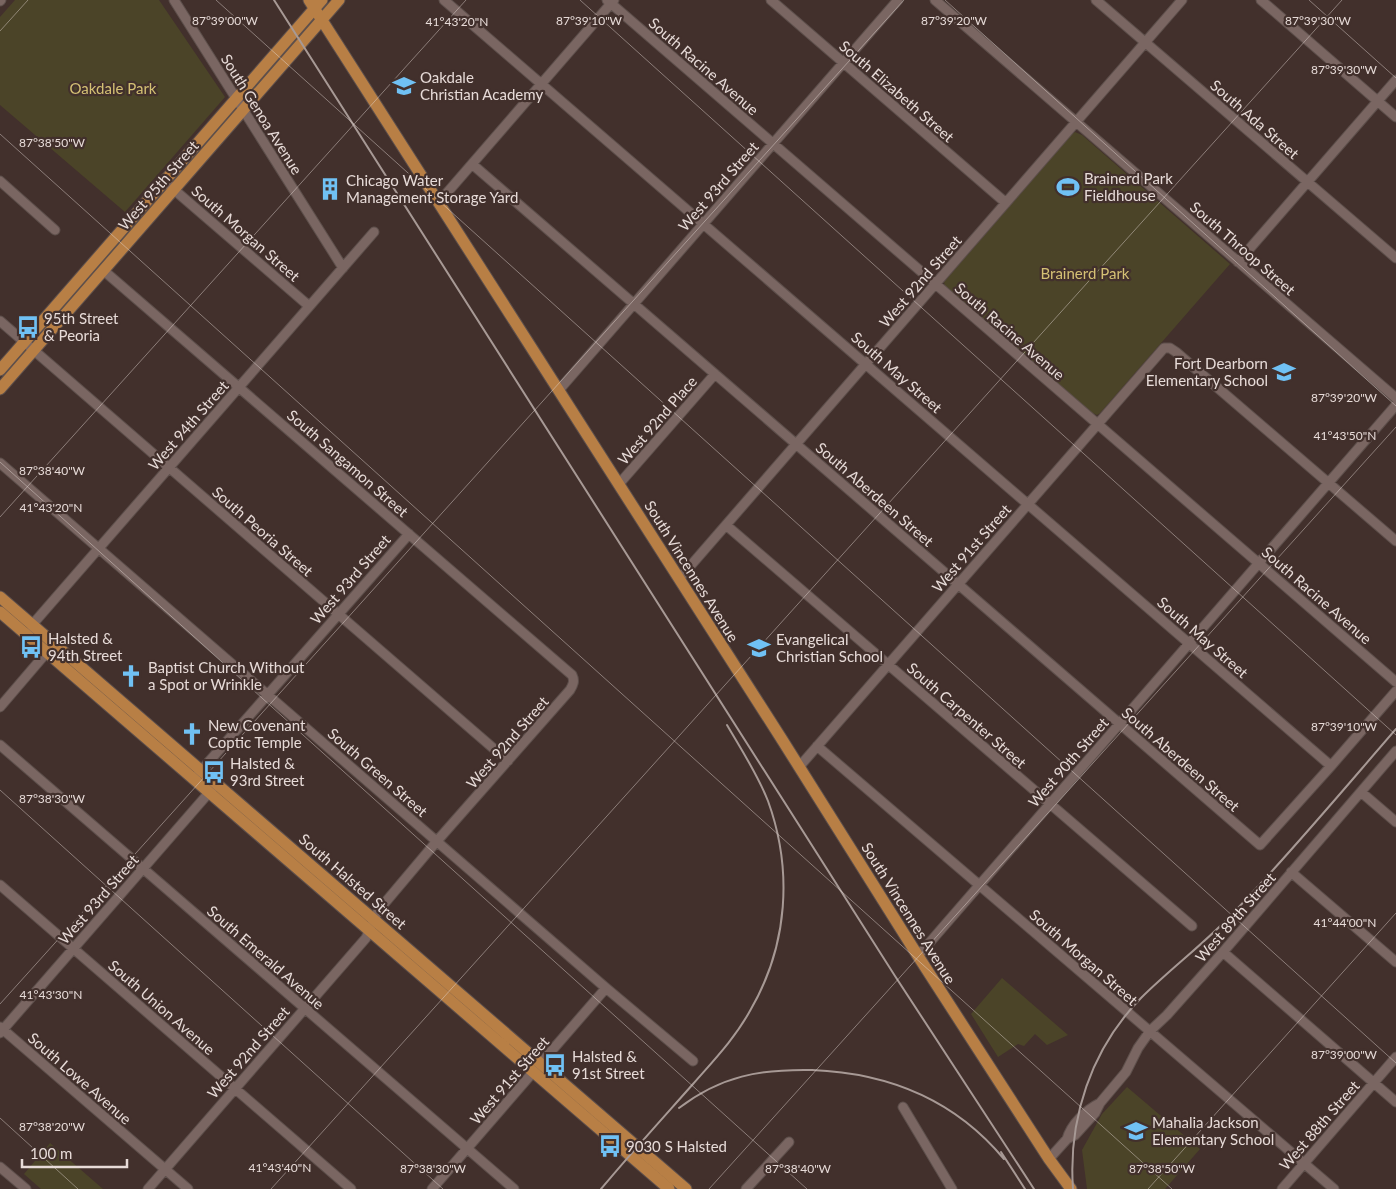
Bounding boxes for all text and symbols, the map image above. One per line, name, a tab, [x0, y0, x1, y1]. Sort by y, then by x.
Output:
text: 87°39'00"W	[192, 13, 259, 28]
text: 87°39'10"W	[556, 13, 623, 28]
street label: South Racine Avenue	[646, 13, 763, 119]
text: 87°39'20"W	[921, 13, 988, 28]
text: 87°39'30"W	[1285, 13, 1352, 28]
text: 41°43'20"N	[426, 14, 488, 29]
street label: South Elizabeth Street	[836, 36, 958, 146]
street label: South Genoa Avenue	[218, 50, 306, 178]
text: 87°39'30"W	[1311, 62, 1378, 77]
place label: Oakdale Christian Academy	[420, 68, 543, 103]
school or university icon: Oakdale Christian Academy	[391, 73, 417, 99]
street label: South Ada Street	[1207, 76, 1303, 163]
park label: Oakdale Park	[70, 79, 157, 97]
text: 87°38'50"W	[19, 135, 86, 150]
street label: West 95th Street	[114, 136, 202, 233]
street label: West 93rd Street	[674, 137, 762, 234]
place label: Brainerd Park Fieldhouse	[1084, 169, 1173, 204]
place label: Chicago Water Management Storage Yard	[346, 171, 518, 206]
sports icon: Brainerd Park Fieldhouse	[1055, 174, 1081, 200]
building icon: Chicago Water Management Storage Yard	[317, 176, 343, 202]
street label: South Morgan Street	[188, 181, 304, 285]
street label: South Throop Street	[1187, 198, 1300, 299]
street label: West 92nd Street	[875, 231, 965, 331]
park label: Brainerd Park	[1041, 264, 1130, 282]
street label: South Racine Avenue	[952, 278, 1069, 384]
place label: 95th Street & Peoria	[44, 309, 119, 344]
bus stop icon: 95th Street & Peoria	[15, 314, 41, 340]
street label: South May Street	[848, 328, 946, 417]
place label: Fort Dearborn Elementary School	[1146, 354, 1268, 389]
school or university icon: Fort Dearborn Elementary School	[1271, 359, 1297, 385]
street label: West 92nd Place	[614, 372, 700, 468]
street label: West 94th Street	[144, 376, 232, 473]
text: 87°39'20"W	[1311, 390, 1378, 405]
street label: South Sangamon Street	[284, 406, 413, 521]
text: 41°43'50"N	[1314, 428, 1376, 443]
street label: South Aberdeen Street	[813, 438, 938, 550]
text: 87°38'40"W	[19, 463, 86, 478]
street label: South Peoria Street	[209, 482, 317, 580]
street label: South Vincennes Avenue	[641, 497, 743, 645]
text: 41°43'20"N	[20, 500, 82, 515]
street label: West 91st Street	[928, 500, 1015, 596]
street label: West 93rd Street	[306, 530, 394, 627]
street label: South Racine Avenue	[1259, 542, 1376, 648]
street label: South May Street	[1154, 593, 1252, 682]
place label: Halsted & 94th Street	[48, 629, 123, 664]
place label: Evangelical Christian School	[776, 630, 883, 665]
bus stop icon: Halsted & 94th Street	[18, 634, 44, 660]
school or university icon: Evangelical Christian School	[746, 635, 772, 661]
place label: Baptist Church Without a Spot or Wrinkle	[148, 658, 305, 693]
street label: South Carpenter Street	[904, 658, 1031, 772]
church icon: Baptist Church Without a Spot or Wrinkle	[118, 663, 144, 689]
street label: West 92nd Street	[462, 692, 552, 792]
street label: South Aberdeen Street	[1119, 703, 1244, 815]
street label: West 90th Street	[1024, 713, 1112, 810]
place label: New Covenant Coptic Temple	[208, 716, 306, 751]
text: 87°39'10"W	[1311, 719, 1378, 734]
church icon: New Covenant Coptic Temple	[179, 721, 205, 747]
street label: South Green Street	[325, 724, 432, 821]
place label: Halsted & 93rd Street	[230, 754, 305, 789]
bus stop icon: Halsted & 93rd Street	[201, 759, 227, 785]
text: 87°38'30"W	[19, 791, 86, 806]
street label: South Halsted Street	[296, 830, 411, 933]
street label: South Vincennes Avenue	[858, 839, 960, 987]
street label: West 93rd Street	[54, 850, 142, 947]
street label: West 89th Street	[1191, 868, 1279, 965]
street label: South Emerald Avenue	[204, 901, 328, 1013]
street label: South Morgan Street	[1026, 905, 1142, 1009]
text: 41°44'00"N	[1314, 915, 1376, 930]
street label: South Union Avenue	[105, 956, 219, 1058]
text: 41°43'30"N	[20, 987, 82, 1002]
street label: West 92nd Street	[203, 1002, 293, 1102]
street label: South Lowe Avenue	[25, 1028, 135, 1128]
street label: West 91st Street	[466, 1032, 553, 1128]
place label: Halsted & 91st Street	[572, 1047, 645, 1082]
text: 87°39'00"W	[1311, 1047, 1378, 1062]
bus stop icon: Halsted & 91st Street	[542, 1052, 568, 1078]
street label: West 88th Street	[1275, 1076, 1363, 1173]
place label: Mahalia Jackson Elementary School	[1152, 1113, 1274, 1148]
school or university icon: Mahalia Jackson Elementary School	[1123, 1118, 1149, 1144]
text: 87°38'20"W	[19, 1119, 86, 1134]
bus stop icon: 9030 S Halsted	[597, 1133, 623, 1159]
scale bar	[22, 1136, 128, 1168]
place label: 9030 S Halsted	[626, 1137, 727, 1155]
text: 100 m	[30, 1144, 72, 1162]
text: 41°43'40"N	[249, 1160, 311, 1175]
text: 87°38'30"W	[400, 1161, 467, 1176]
text: 87°38'40"W	[765, 1161, 832, 1176]
text: 87°38'50"W	[1129, 1161, 1196, 1176]

